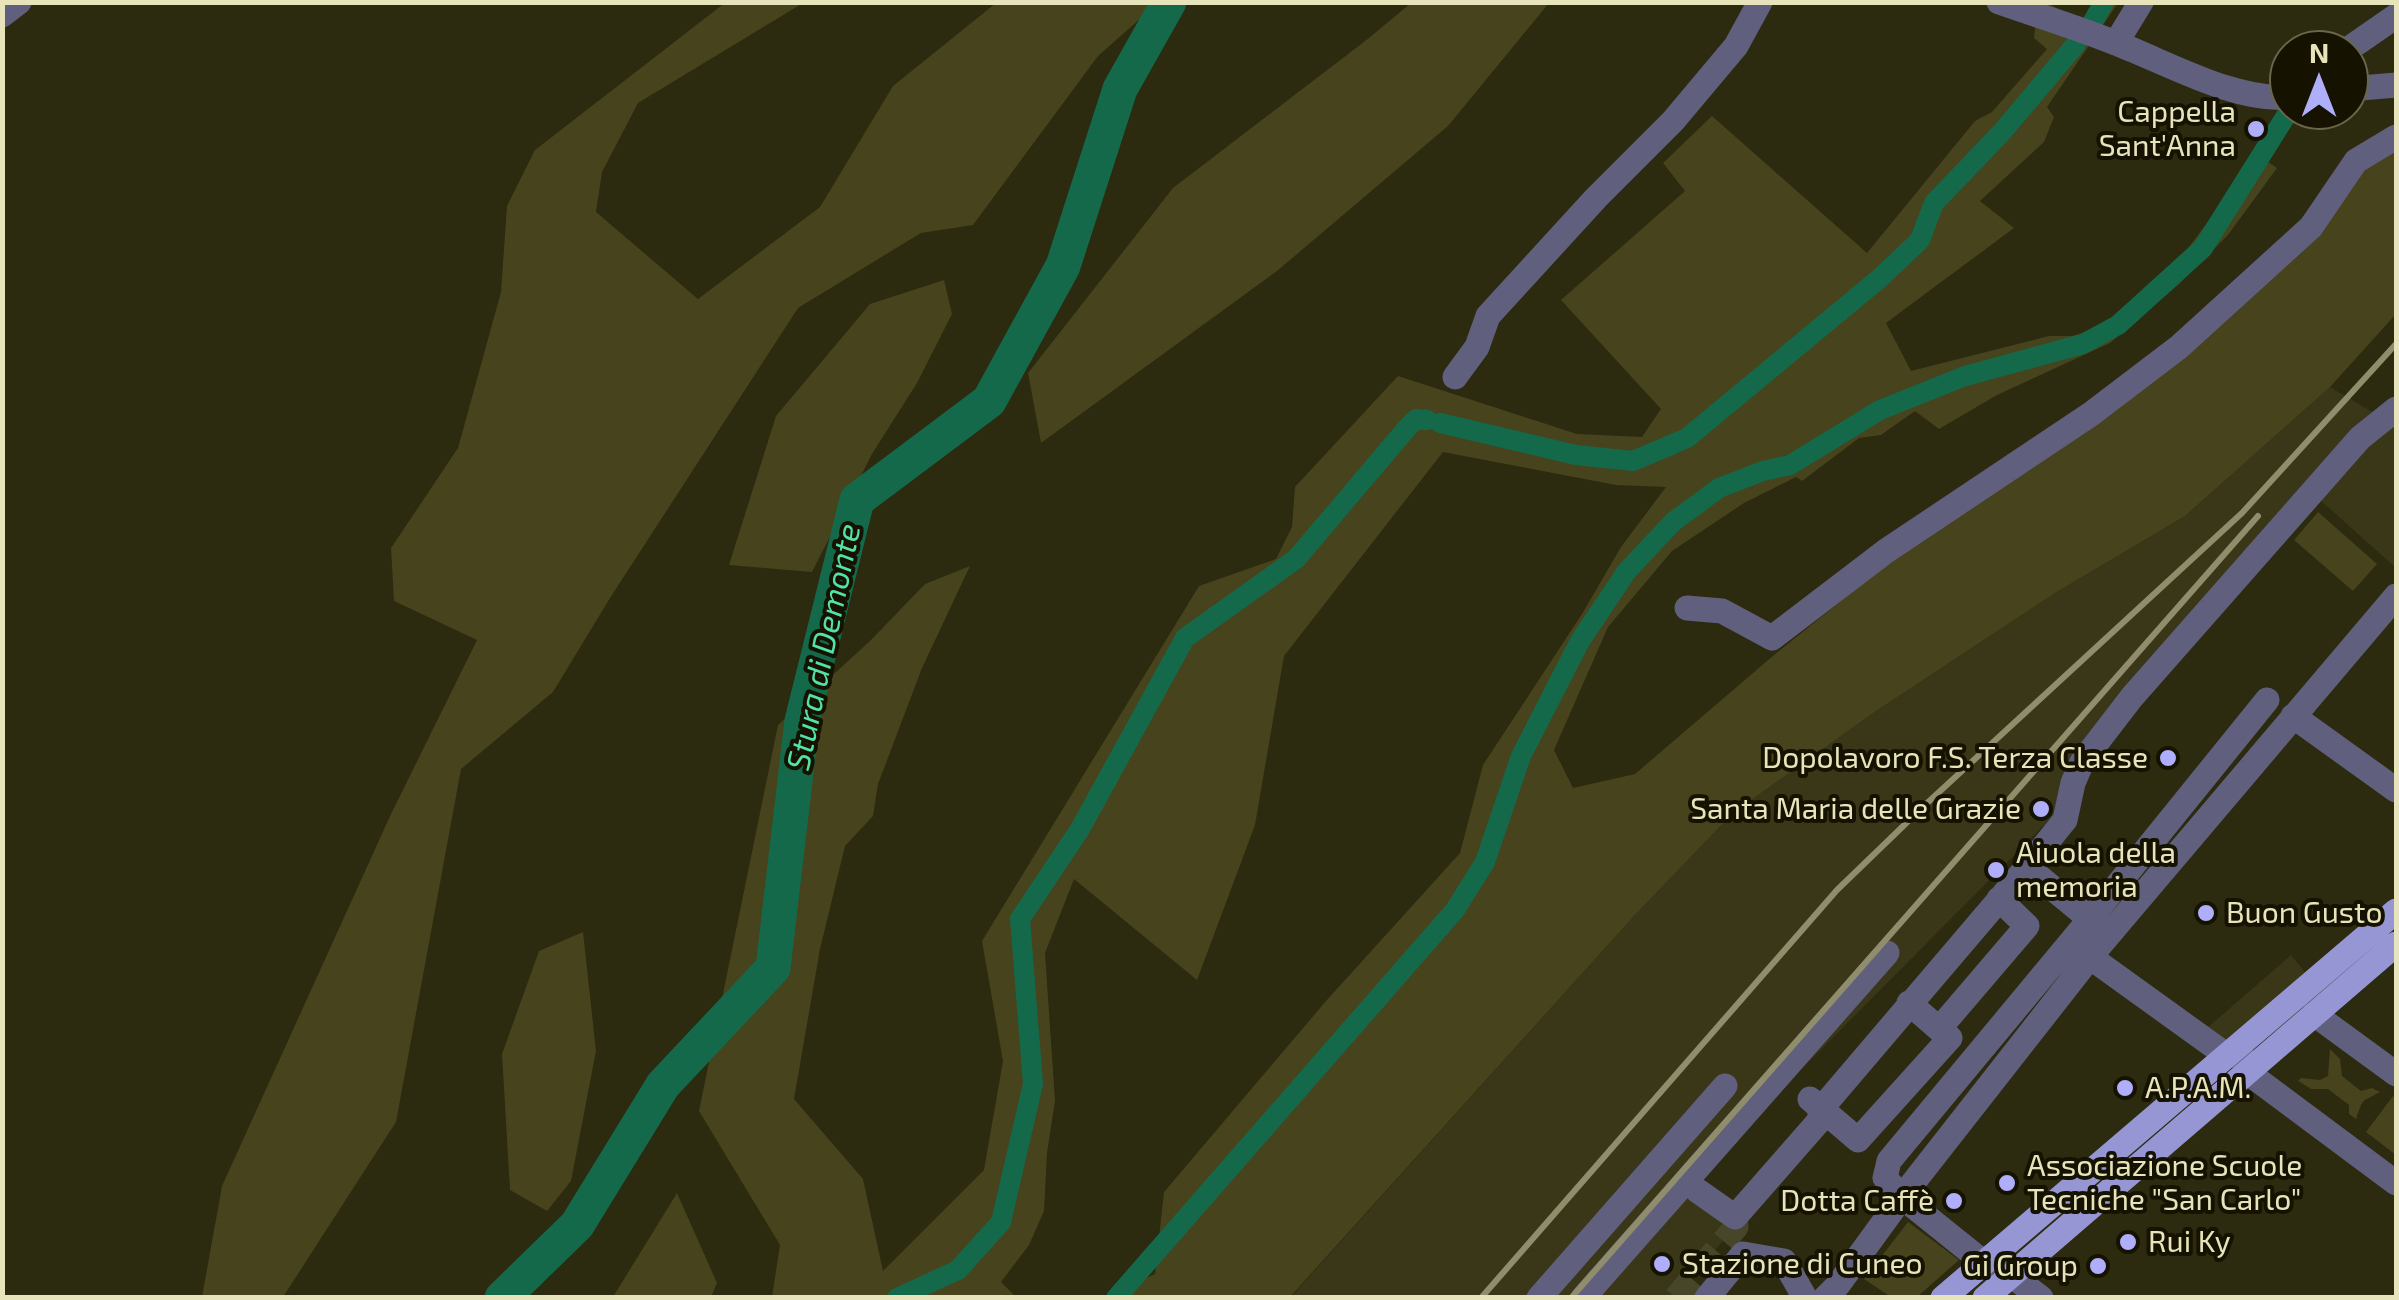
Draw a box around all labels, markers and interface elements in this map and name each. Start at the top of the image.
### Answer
north arrow [2269,30,2369,130]
text: N [2309,35,2329,69]
place label: Cappella Sant'Anna [2099,94,2236,164]
marker: Cappella Sant'Anna [2245,118,2267,140]
water label: Stura di Demonte [779,520,869,774]
place label: Dopolavoro F.S. Terza Classe [1762,740,2148,776]
marker: Dopolavoro F.S. Terza Classe [2157,747,2179,769]
place label: Santa Maria delle Grazie [1690,791,2021,827]
marker: Santa Maria delle Grazie [2030,798,2052,820]
place label: Aiuola della memoria [2016,835,2176,906]
marker: Aiuola della memoria [1985,859,2007,881]
place label: Buon Gusto [2226,895,2383,931]
marker: Buon Gusto [2195,902,2217,924]
place label: A.P.A.M. [2145,1070,2251,1106]
marker: A.P.A.M. [2114,1077,2136,1099]
place label: Associazione Scuole Tecniche "San Carlo" [2027,1148,2302,1218]
marker: Associazione Scuole Tecniche "San Carlo" [1996,1172,2018,1194]
place label: Dotta Caffè [1780,1183,1934,1219]
marker: Dotta Caffè [1943,1190,1965,1212]
place label: Rui Ky [2148,1224,2231,1260]
marker: Rui Ky [2117,1231,2139,1253]
place label: Stazione di Cuneo [1682,1246,1923,1282]
place label: Gi Group [1963,1248,2078,1284]
marker: Stazione di Cuneo [1651,1253,1673,1275]
marker: Gi Group [2087,1255,2109,1277]

